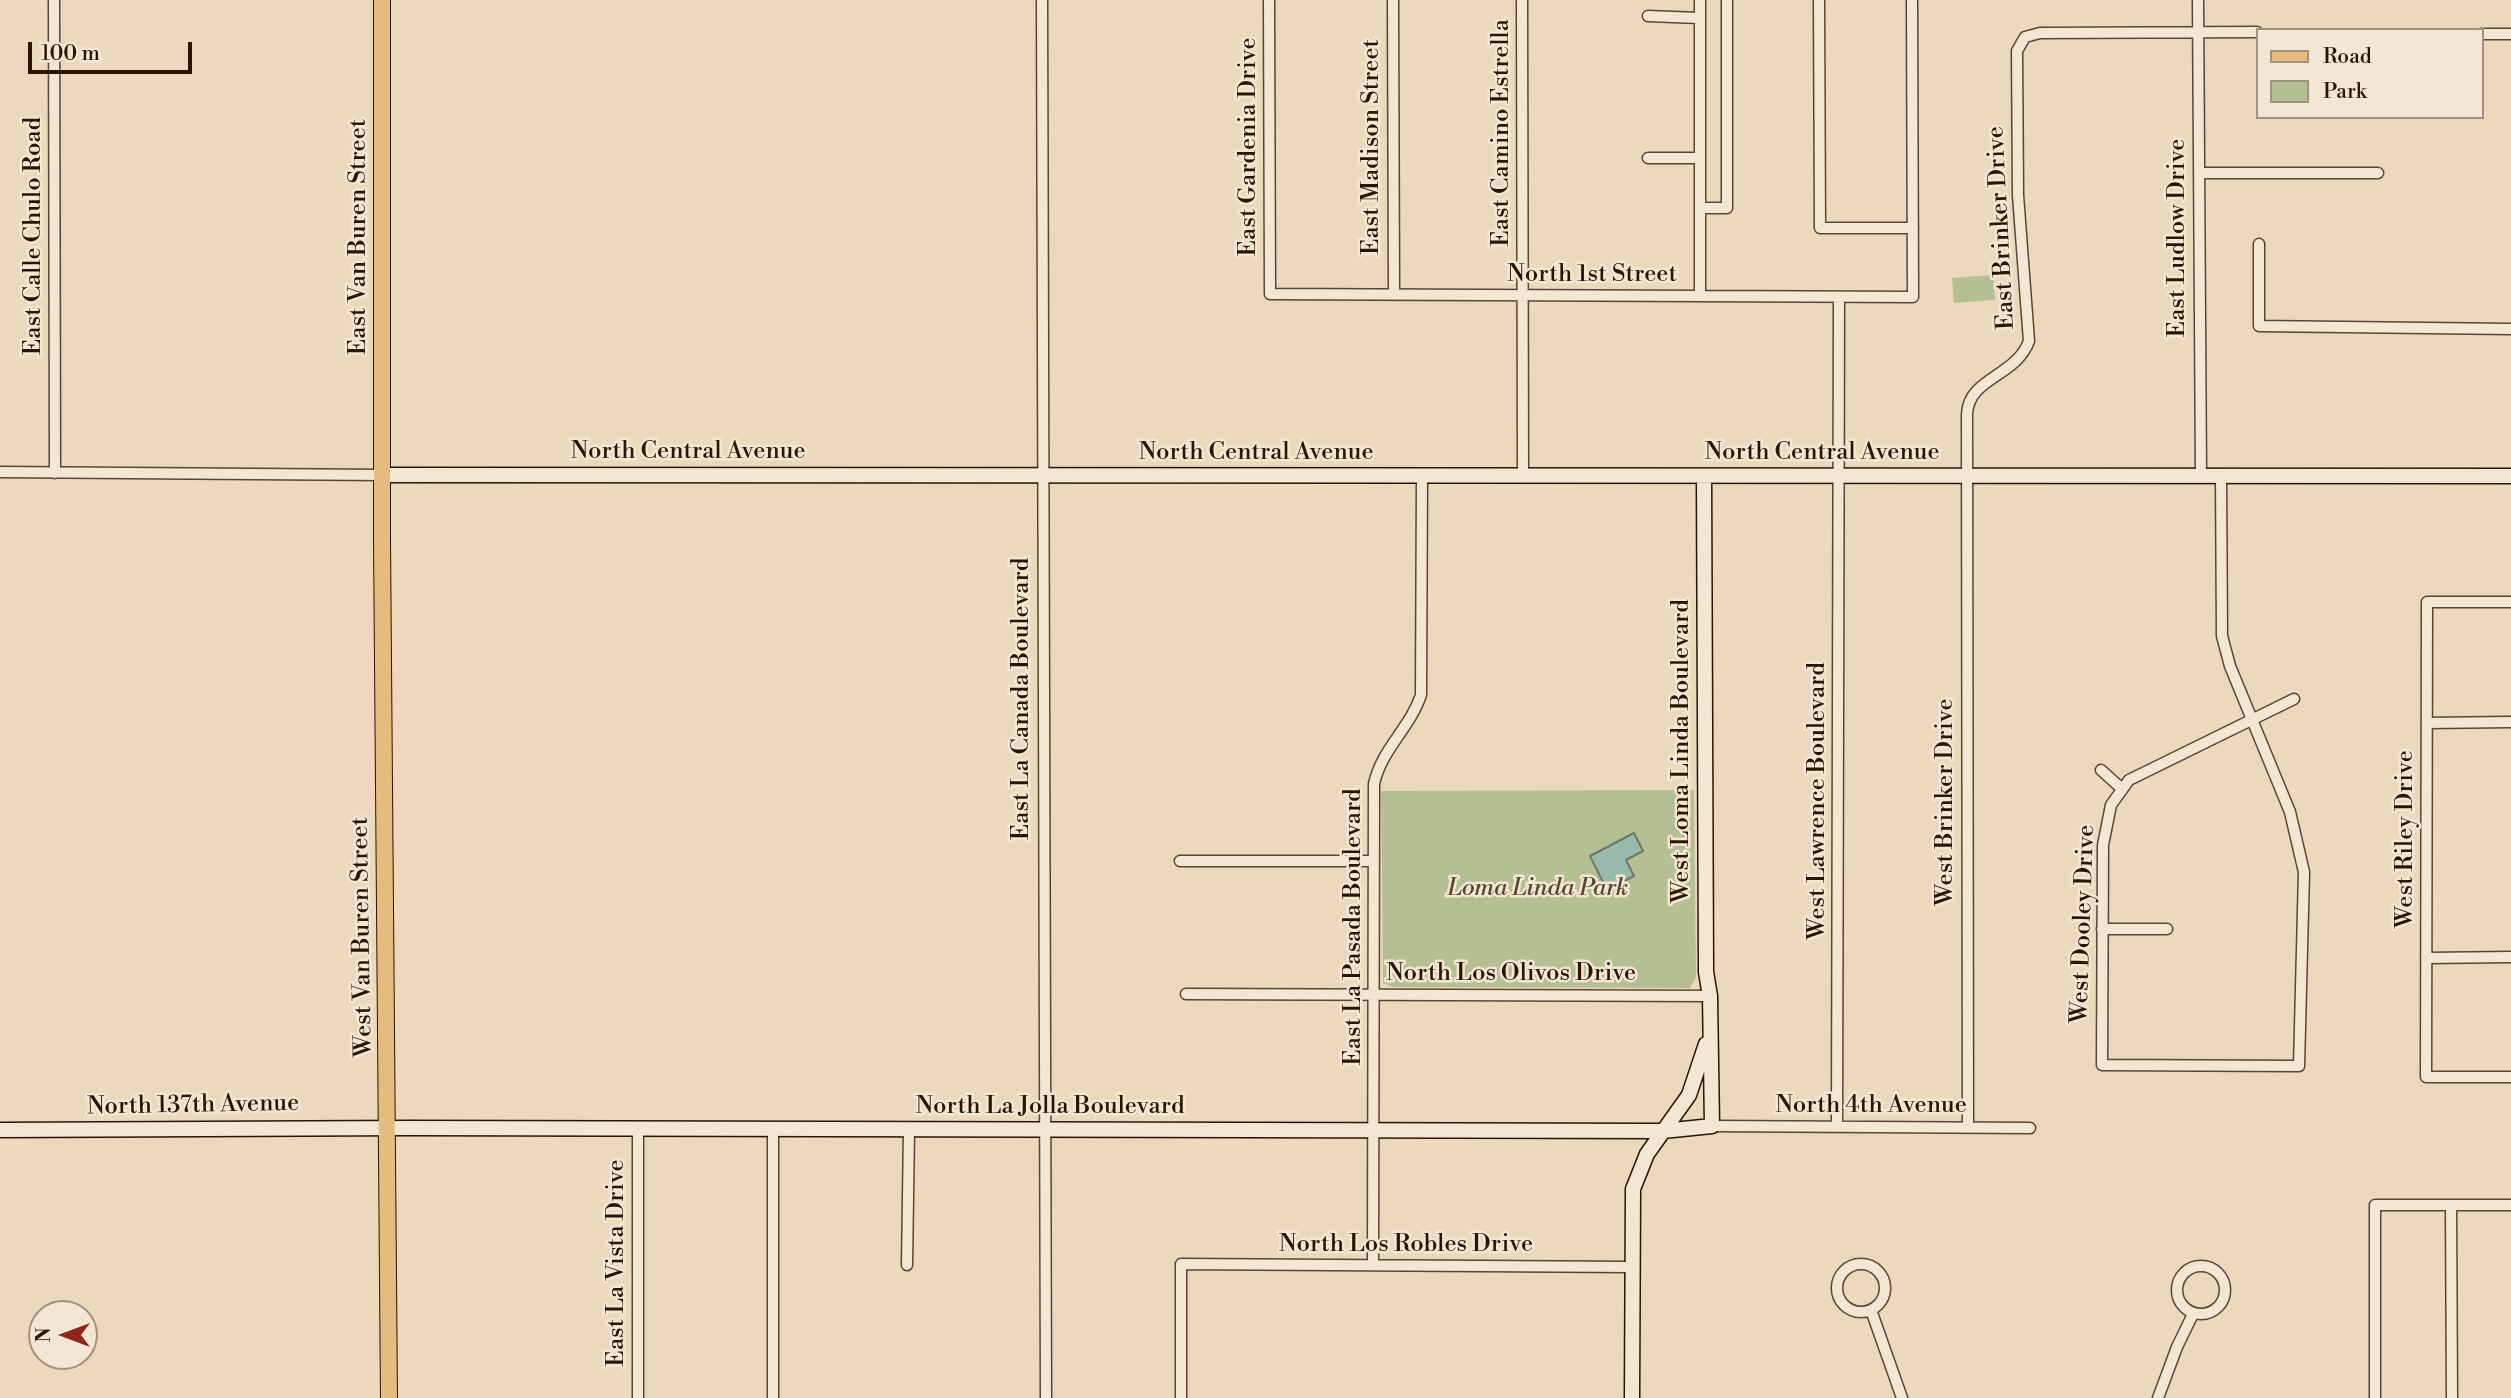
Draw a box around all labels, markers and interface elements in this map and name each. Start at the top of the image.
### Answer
street label: East Camino Estrella [1488,19,1516,247]
scale bar [32,28,196,72]
legend [2256,28,2483,119]
street label: East Gardenia Drive [1235,37,1263,257]
street label: East Madison Street [1358,39,1386,255]
text: 100 m [41,41,100,67]
text: Road [2323,44,2372,70]
text: Park [2323,79,2367,105]
street label: East Calle Chulo Road [20,117,48,355]
street label: East Van Buren Street [345,119,373,355]
street label: East Brinker Drive [1982,126,2022,330]
street label: East Ludlow Drive [2164,139,2192,337]
street label: North 1st Street [1507,261,1677,289]
street label: North Central Avenue [570,438,806,466]
street label: North Central Avenue [1138,439,1374,467]
street label: North Central Avenue [1704,439,1940,467]
street label: East La Canada Boulevard [1008,558,1036,840]
street label: West Loma Linda Boulevard [1668,599,1696,903]
street label: West Lawrence Boulevard [1804,662,1832,940]
street label: West Brinker Drive [1932,698,1960,906]
street label: West Riley Drive [2392,750,2420,928]
street label: East La Pasada Boulevard [1340,788,1368,1066]
street label: West Van Buren Street [347,817,379,1057]
street label: West Dooley Drive [2066,824,2102,1024]
park label: Loma Linda Park [1448,875,1628,903]
street label: North Los Olivos Drive [1386,960,1636,988]
street label: North 137th Avenue [87,1090,299,1122]
street label: North 4th Avenue [1775,1092,1967,1120]
street label: North La Jolla Boulevard [915,1093,1185,1121]
street label: East La Vista Drive [603,1159,631,1367]
street label: North Los Robles Drive [1279,1231,1533,1259]
north arrow [28,1300,98,1370]
text: N [32,1327,56,1343]

